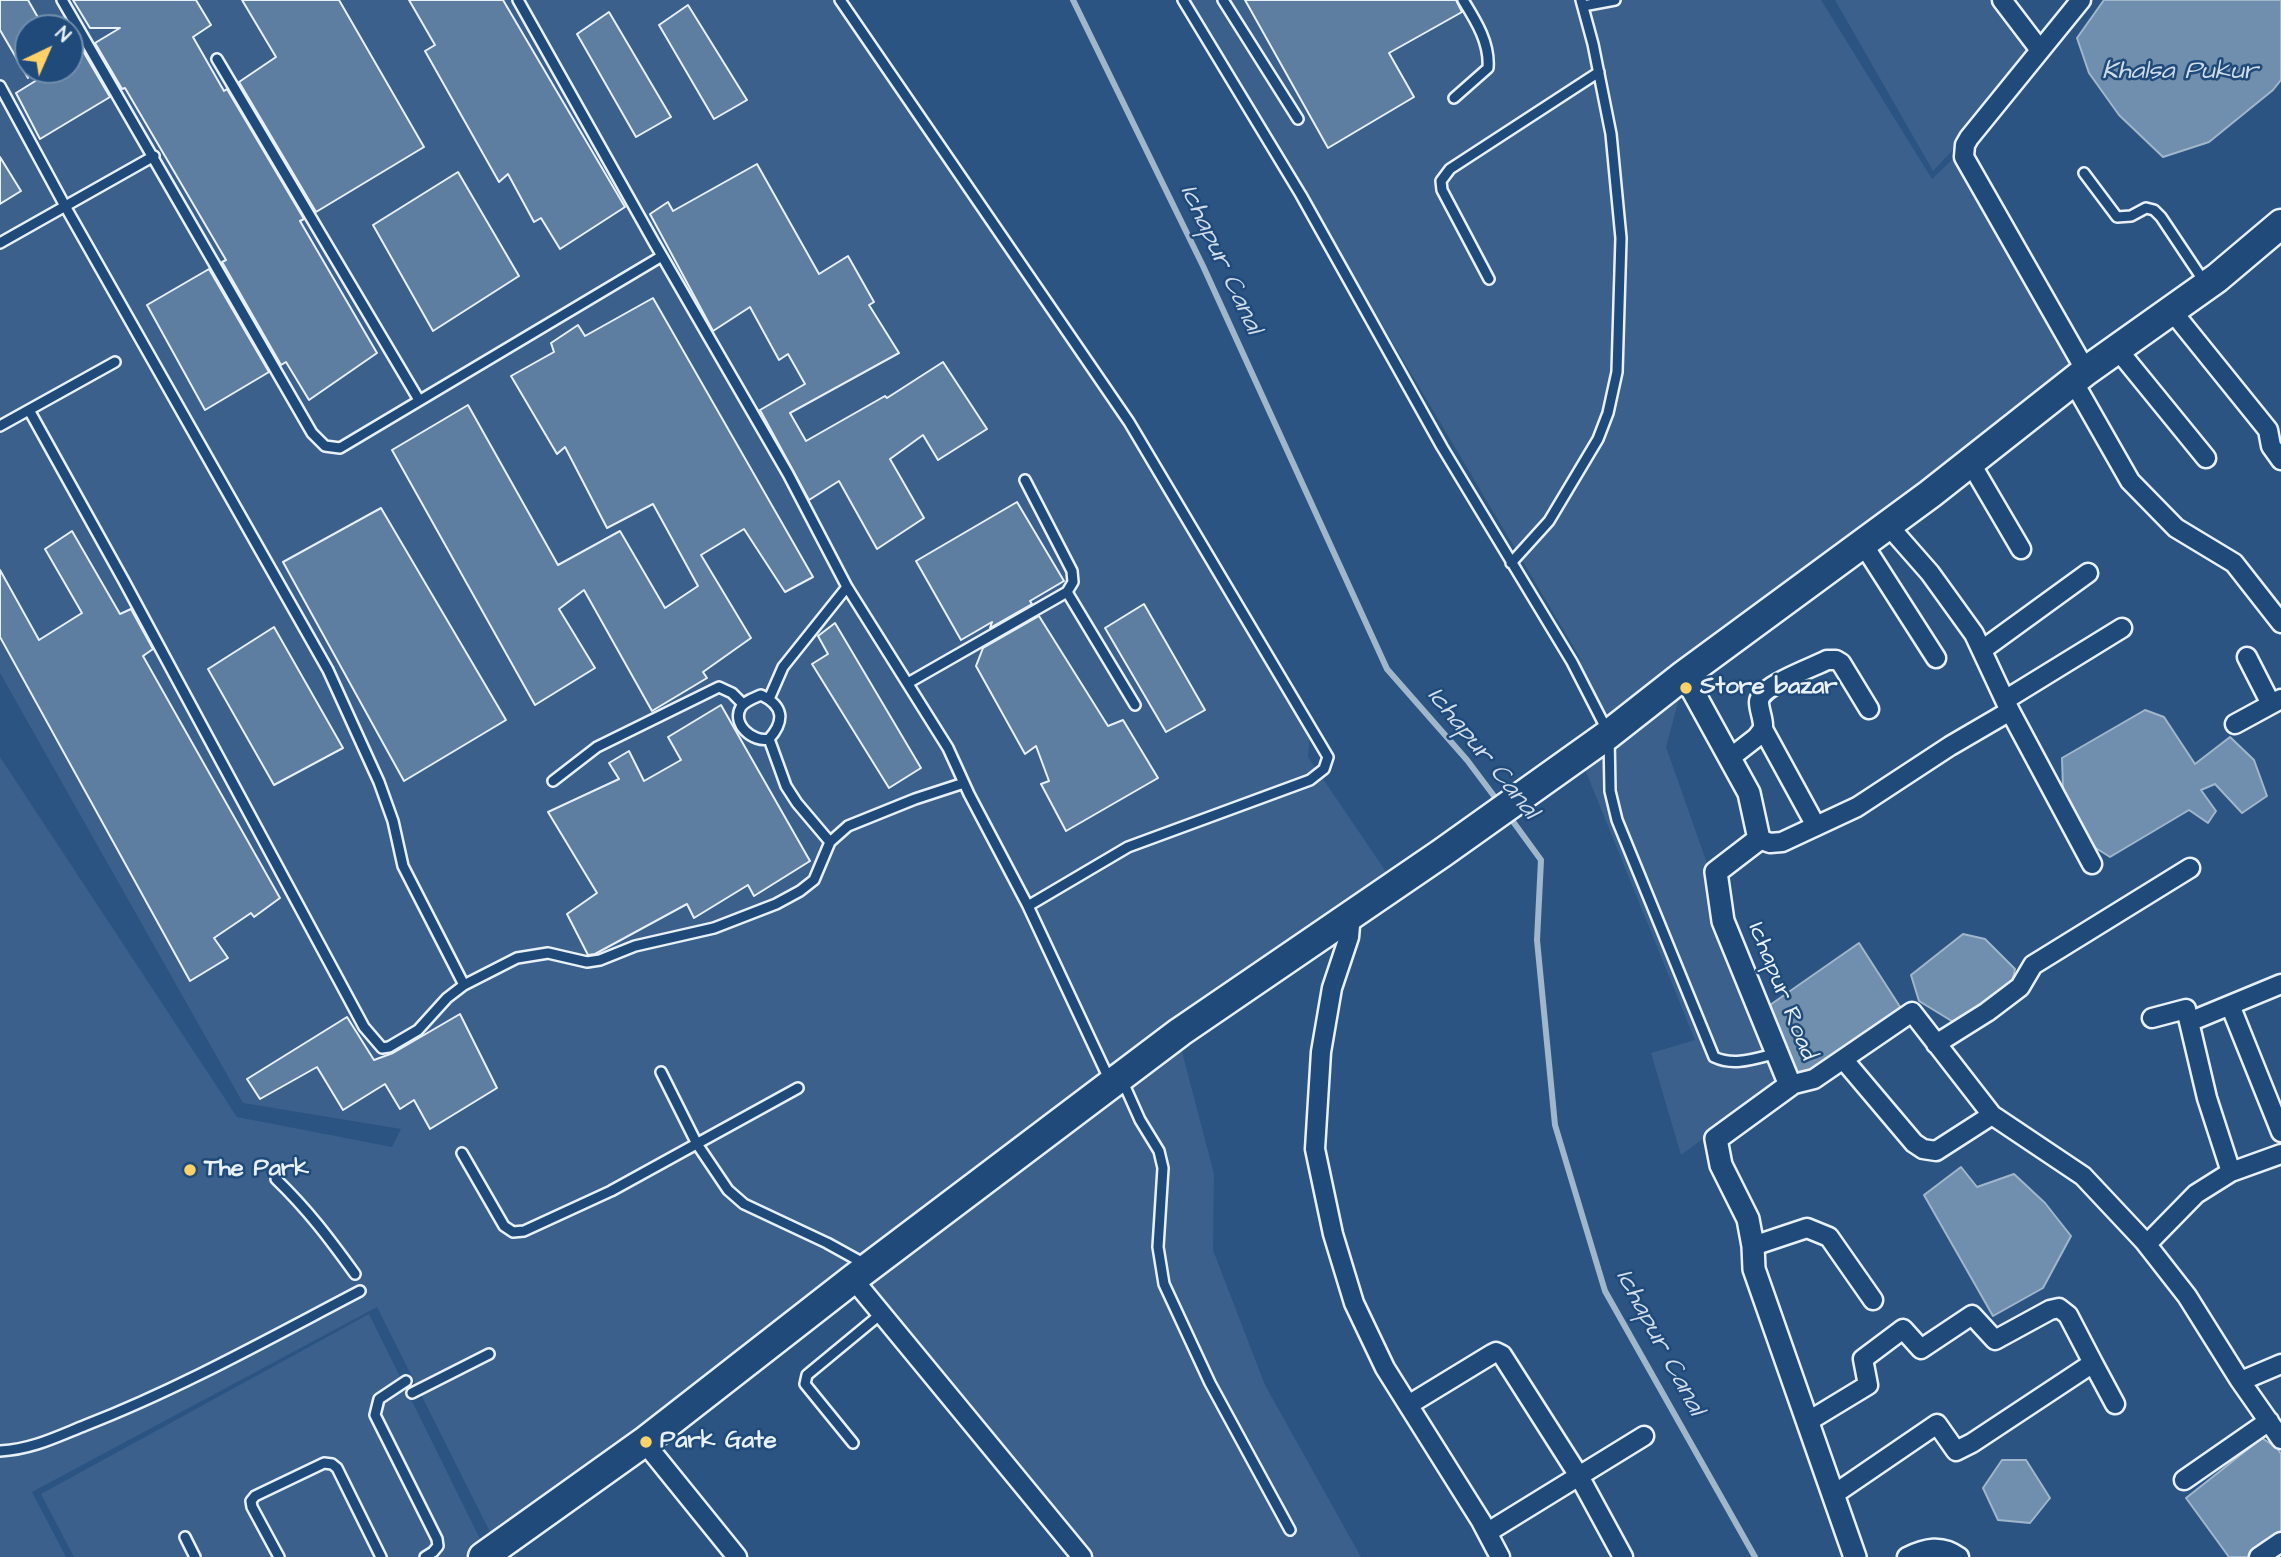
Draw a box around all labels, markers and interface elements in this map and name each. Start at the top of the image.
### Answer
north arrow [14,14,84,84]
text: N [49,21,76,49]
water label: Khalsa Pukur [2102,57,2258,89]
water label: Ichapur Canal [1172,181,1268,339]
place label: Store bazar [1700,674,1837,702]
marker: Store bazar [1678,680,1694,696]
water label: Ichapur Canal [1419,682,1545,826]
street label: Ichapur Road [1740,919,1822,1065]
place label: The Park [204,1156,309,1184]
marker: The Park [182,1162,198,1178]
water label: Ichapur Canal [1607,1265,1711,1421]
place label: Park Gate [660,1428,777,1456]
marker: Park Gate [638,1434,654,1450]

